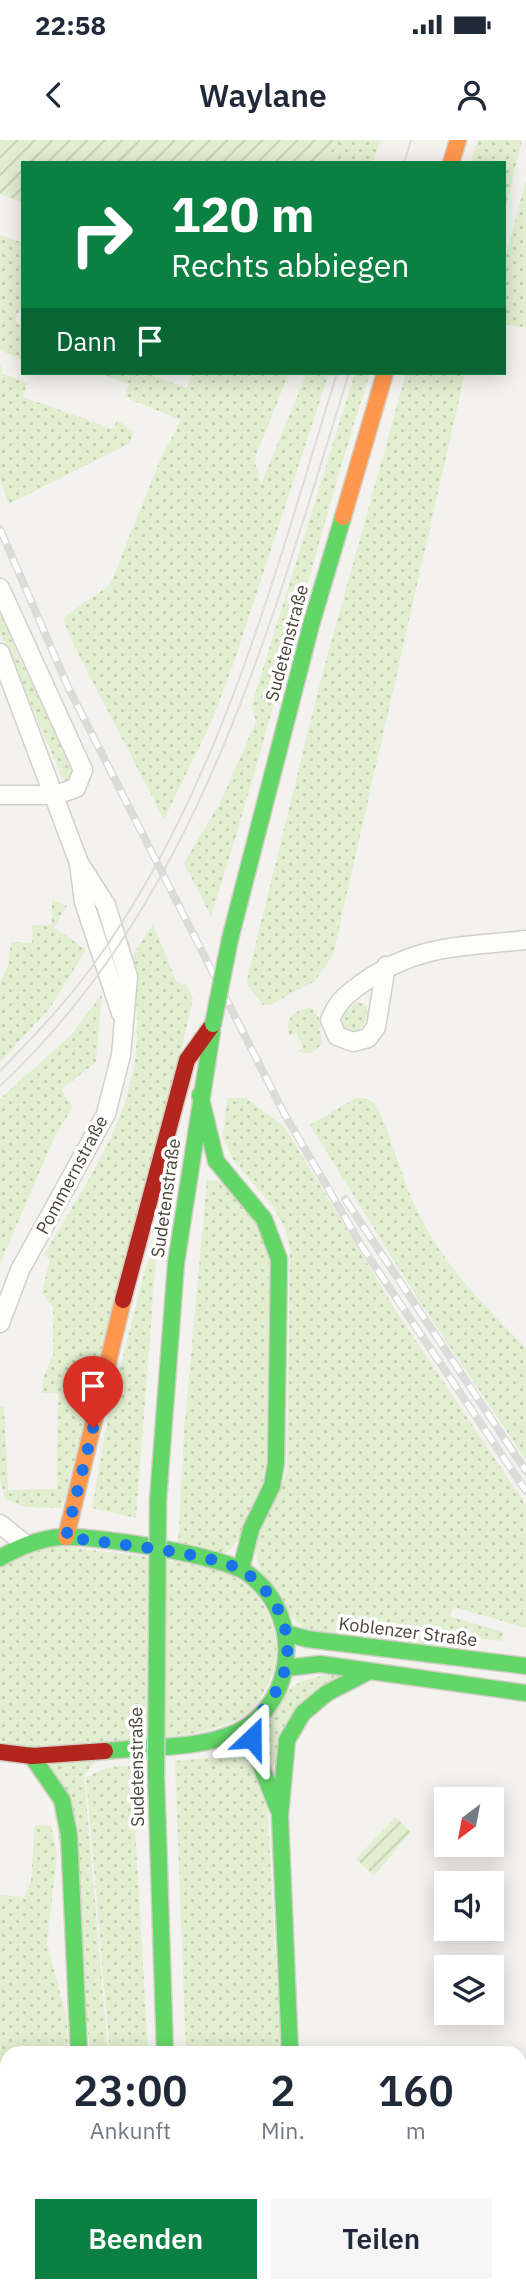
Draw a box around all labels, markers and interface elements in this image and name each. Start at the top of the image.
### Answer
text: 22:58 [35,8,106,42]
text: Waylane [199,74,327,116]
icon: back [35,76,73,114]
icon: person [453,76,491,114]
text: 120 m [171,182,315,245]
icon: right [56,189,147,280]
text: Rechts abbiegen [171,244,409,286]
icon: arrive [131,322,169,360]
text: Dann [56,324,117,358]
street label: Sudetenstraße [260,582,313,704]
street label: Pommernstraße [31,1111,113,1238]
street label: Sudetenstraße [146,1137,185,1259]
pin [63,1356,123,1428]
icon: arrive [74,1367,112,1405]
street label: Koblenzer Straße [337,1612,479,1651]
position arrow [215,1701,289,1775]
street label: Sudetenstraße [124,1707,149,1827]
north arrow [434,1787,504,1857]
map controls [434,1787,504,2025]
button: sound [434,1871,504,1941]
button: layers [434,1955,504,2025]
text: 23:00 [73,2063,188,2118]
text: 2 [270,2063,295,2118]
text: 160 [378,2063,454,2118]
text: Ankunft [90,2115,171,2145]
text: Min. [261,2115,305,2145]
text: m [406,2115,426,2145]
button: Beenden [35,2199,257,2279]
button: Teilen [271,2199,492,2279]

